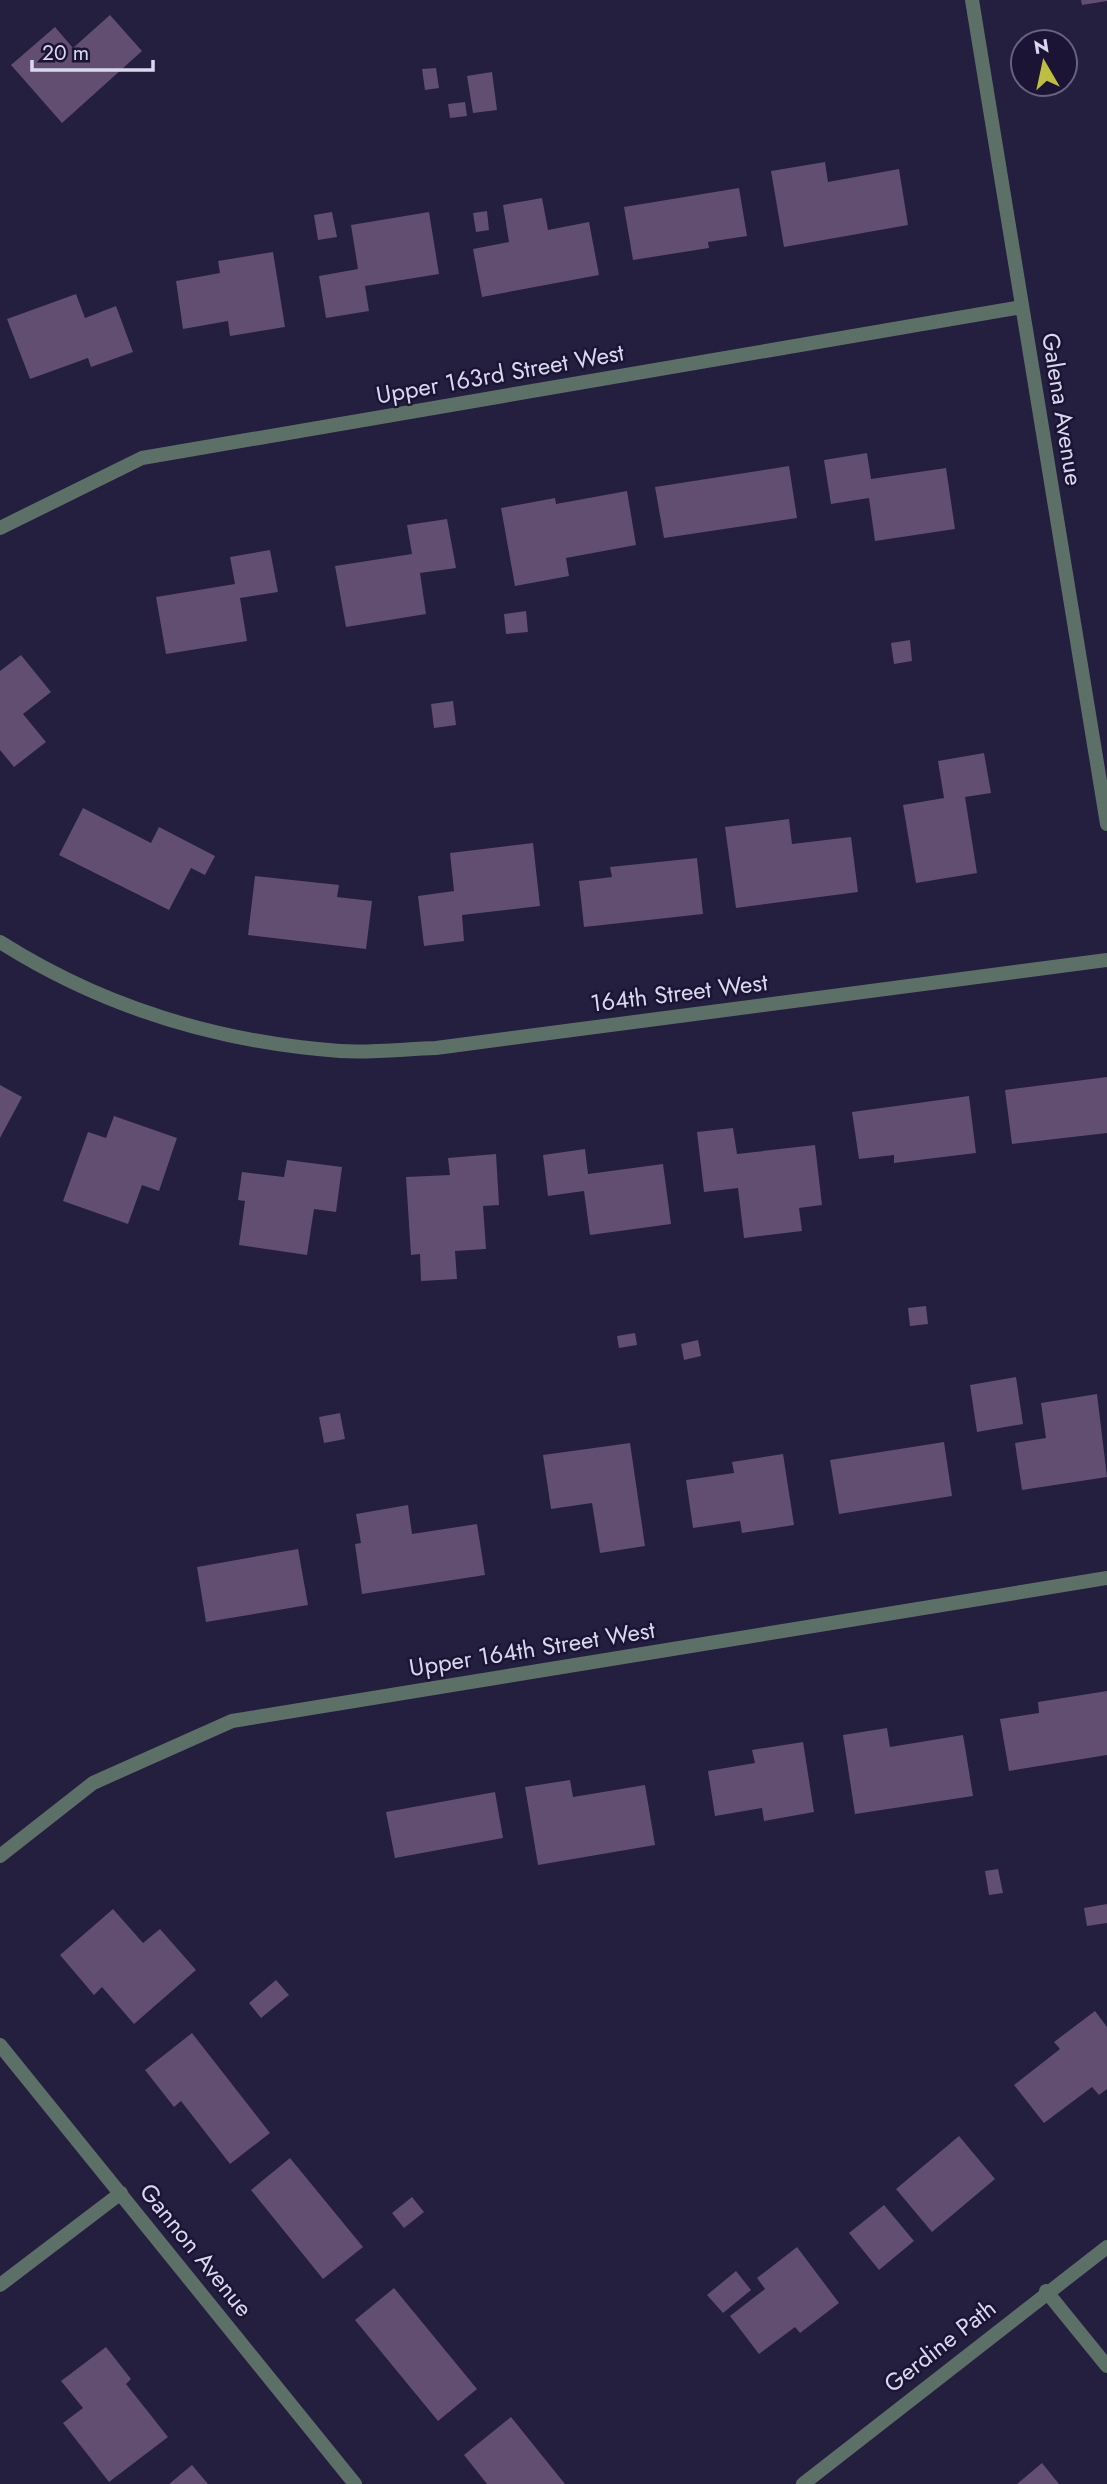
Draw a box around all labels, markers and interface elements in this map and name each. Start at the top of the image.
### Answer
scale bar [32,28,152,72]
north arrow [1009,28,1079,98]
text: N [1032,32,1051,61]
text: 20 m [42,38,89,68]
street label: Galena Avenue [1033,330,1092,488]
street label: Upper 163rd Street West [373,334,627,413]
street label: 164th Street West [588,964,770,1021]
street label: Upper 164th Street West [406,1612,658,1685]
street label: Gannon Avenue [131,2175,261,2324]
street label: Gerdine Path [876,2291,1003,2401]

